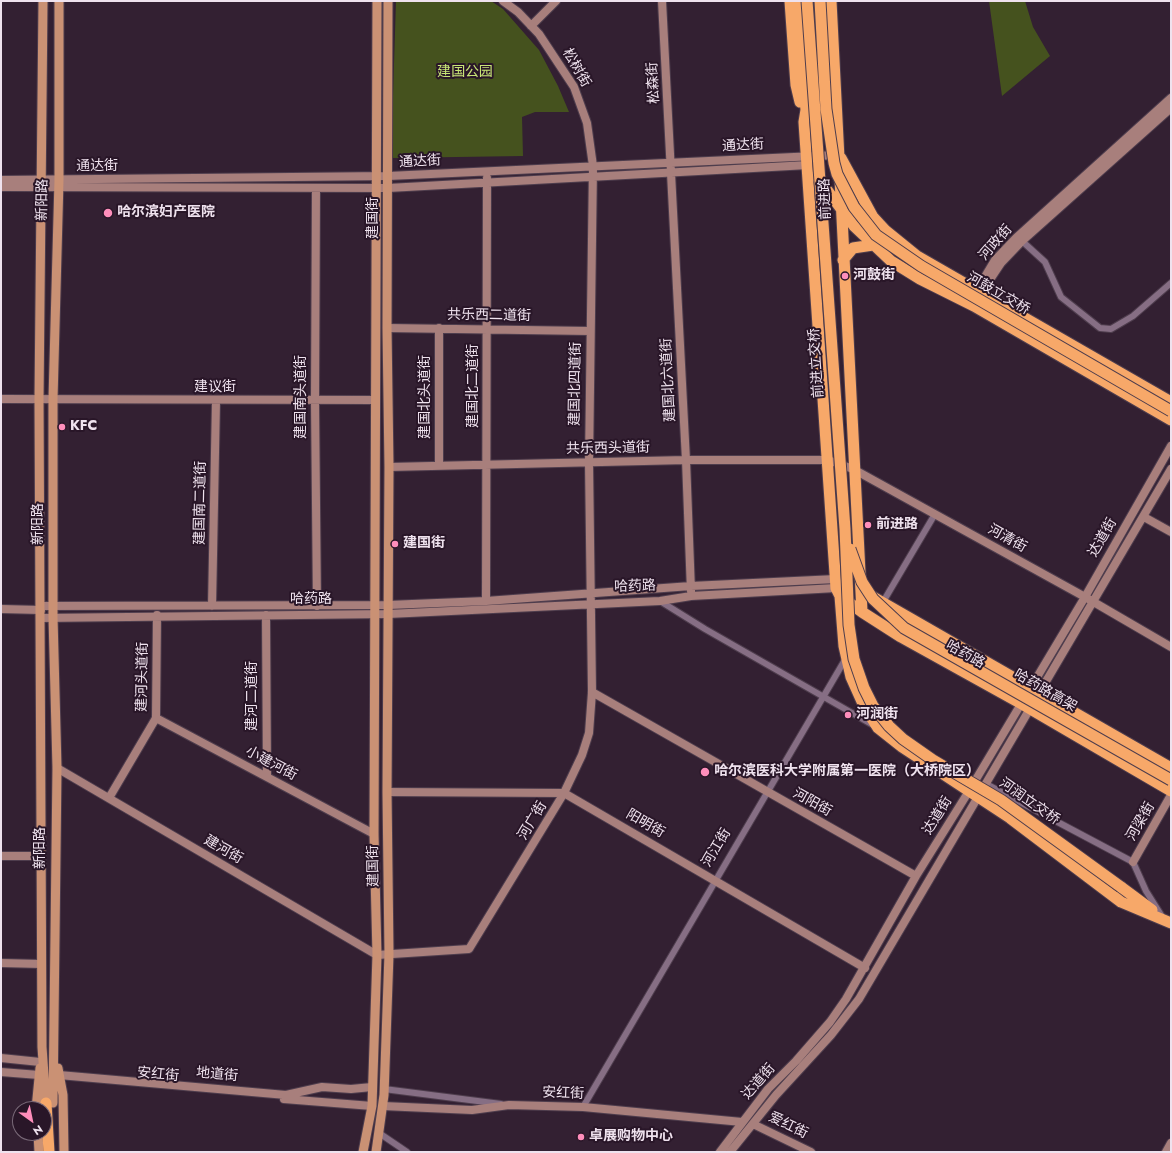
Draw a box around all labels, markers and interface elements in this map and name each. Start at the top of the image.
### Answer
street label: 松树街 [558,46,594,90]
street label: 松森街 [645,62,663,104]
park label: 建国公园 [437,65,493,81]
street label: 通达街 [722,137,764,155]
street label: 通达街 [399,153,441,171]
street label: 通达街 [76,159,118,175]
street label: 前进路 [817,178,835,220]
street label: 新阳路 [34,179,52,221]
street label: 建国街 [366,197,382,239]
place label: 哈尔滨妇产医院 [117,205,215,221]
marker: 哈尔滨妇产医院 [102,207,114,219]
street label: 河政街 [976,222,1016,264]
place label: 河鼓街 [853,268,895,284]
street label: 河鼓立交桥 [963,269,1033,319]
marker: 河鼓街 [840,271,850,281]
street label: 共乐西二道街 [447,307,531,325]
street label: 前进立交桥 [806,327,828,399]
street label: 建国北六道街 [658,338,680,422]
street label: 建国北四道街 [567,342,585,426]
street label: 建国北二道街 [466,344,482,428]
street label: 建国南头道街 [294,355,310,439]
street label: 建国北头道街 [418,355,434,439]
street label: 建议街 [194,380,236,396]
place label: KFC [70,419,97,435]
marker: KFC [57,422,67,432]
street label: 共乐西头道街 [566,440,650,458]
street label: 建国南二道街 [192,461,210,545]
street label: 新阳路 [31,503,47,545]
street label: 达道街 [1085,516,1121,560]
place label: 前进路 [876,517,918,533]
marker: 前进路 [863,520,873,530]
street label: 河清街 [985,521,1029,557]
place label: 建国街 [403,536,445,552]
marker: 建国街 [390,539,400,549]
street label: 哈药路 [614,578,656,596]
street label: 哈药路 [290,592,332,608]
street label: 哈药路 [943,637,987,673]
street label: 建河头道街 [134,642,152,712]
street label: 建河二道街 [245,661,261,731]
street label: 哈药路高架 [1010,666,1080,716]
place label: 河润街 [856,707,898,723]
marker: 河润街 [843,710,853,720]
street label: 小建河街 [242,743,300,785]
place label: 哈尔滨医科大学附属第一医院（大桥院区） [714,764,980,780]
marker: 哈尔滨医科大学附属第一医院（大桥院区） [699,766,711,778]
street label: 河润立交桥 [996,775,1062,829]
street label: 河阳街 [790,785,834,821]
street label: 达道街 [920,794,956,838]
street label: 河广街 [515,799,551,843]
street label: 河梁街 [1123,800,1159,844]
street label: 阳明街 [623,806,667,842]
street label: 河江街 [699,826,735,870]
street label: 新阳路 [33,827,49,869]
street label: 建河街 [201,832,245,868]
street label: 建国街 [365,845,383,887]
street label: 达道街 [739,1061,779,1103]
street label: 安红街 [136,1065,180,1085]
street label: 地道街 [195,1065,239,1085]
street label: 安红街 [542,1085,584,1103]
north arrow [12,1101,52,1141]
street label: 爱红街 [765,1109,811,1143]
text: N [30,1121,46,1139]
place label: 卓展购物中心 [589,1129,673,1145]
marker: 卓展购物中心 [576,1132,586,1142]

